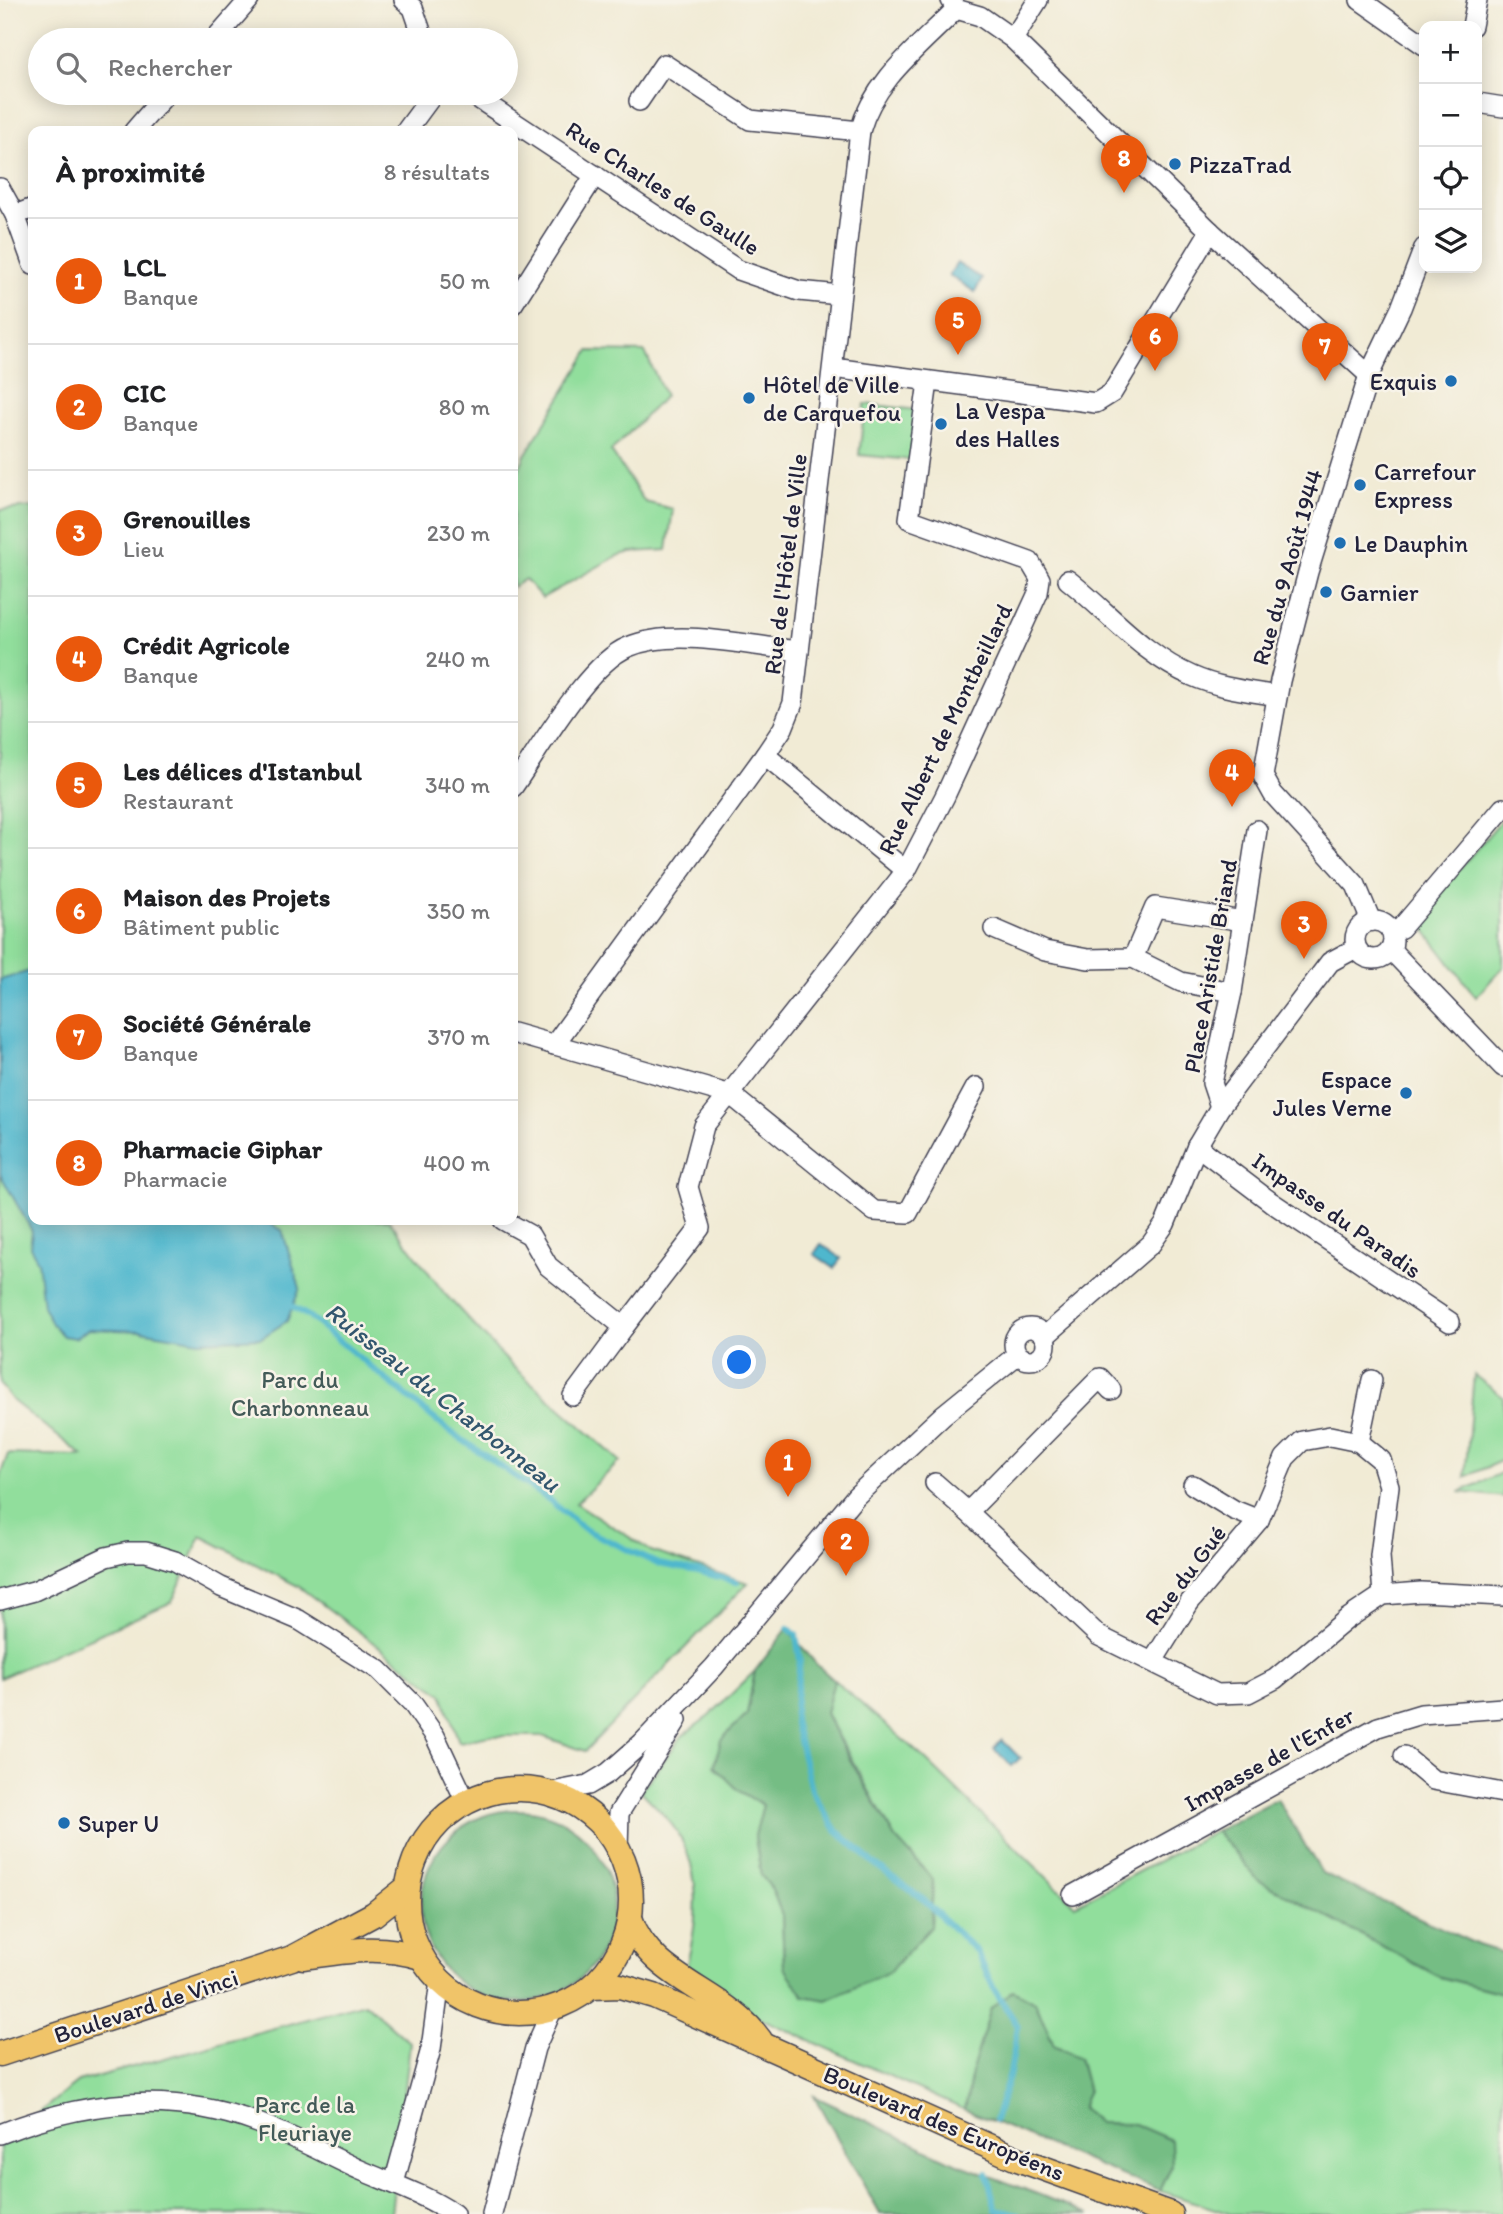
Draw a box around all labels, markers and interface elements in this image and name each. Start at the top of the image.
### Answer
map controls [1419,21,1482,273]
button: + [1419,21,1482,84]
search box [28,28,518,105]
icon: search [52,48,90,86]
text: Rechercher [108,51,232,83]
button: − [1419,84,1482,147]
street label: Rue Charles de Gaulle [560,114,766,262]
pin: 8 [1101,135,1147,193]
button: locate [1419,147,1482,210]
place label: PizzaTrad [1189,150,1291,179]
text: À proximité [56,153,205,190]
marker: PizzaTrad [1167,156,1183,172]
text: 8 résultats [384,158,490,186]
button: layers [1419,210,1482,273]
text: LCL [123,251,166,283]
text: 1 [74,267,84,295]
text: 50 m [439,267,490,295]
text: Banque [123,283,198,311]
pin: 5 [935,297,981,355]
pin: 6 [1132,313,1178,371]
pin: 7 [1302,323,1348,381]
place label: Exquis [1370,367,1437,396]
place label: Hôtel de Ville de Carquefou [763,370,901,427]
marker: Exquis [1443,373,1459,389]
text: CIC [123,377,166,409]
marker: Hôtel de Ville de Carquefou [741,390,757,406]
text: 2 [73,393,85,421]
text: 80 m [439,393,490,421]
place label: La Vespa des Halles [955,396,1060,453]
text: Banque [123,409,198,437]
marker: La Vespa des Halles [933,416,949,432]
street label: Rue de l'Hôtel de Ville [757,452,813,676]
place label: Carrefour Express [1374,457,1476,514]
street label: Rue du 9 Août 1944 [1245,466,1329,668]
marker: Carrefour Express [1352,477,1368,493]
text: Grenouilles [123,503,250,535]
text: 3 [73,519,85,547]
text: 230 m [427,519,490,547]
place label: Le Dauphin [1354,529,1468,558]
text: Lieu [123,535,164,563]
marker: Le Dauphin [1332,535,1348,551]
place label: Garnier [1340,578,1419,607]
marker: Garnier [1318,584,1334,600]
street label: Rue Albert de Montbeillard [872,599,1018,859]
text: Crédit Agricole [123,629,290,661]
text: 4 [72,645,86,673]
text: 240 m [425,645,490,673]
text: Banque [123,661,198,689]
pin: 4 [1209,749,1255,807]
text: Les délices d'Istanbul [123,755,362,787]
text: 5 [73,771,85,799]
text: 340 m [425,771,490,799]
text: Restaurant [123,787,233,815]
street label: Place Aristide Briand [1177,857,1243,1075]
text: Maison des Projets [123,881,330,913]
text: 6 [73,897,85,925]
text: 350 m [427,897,490,925]
pin: 3 [1281,901,1327,959]
text: Bâtiment public [123,913,280,941]
text: Société Générale [123,1007,311,1039]
text: 7 [73,1023,85,1051]
text: 370 m [427,1023,490,1051]
text: Banque [123,1039,198,1067]
place label: Espace Jules Verne [1273,1065,1392,1122]
marker: Espace Jules Verne [1398,1085,1414,1101]
text: Pharmacie Giphar [123,1133,322,1165]
street label: Impasse du Paradis [1247,1146,1427,1284]
text: 8 [73,1149,85,1177]
text: 400 m [423,1149,490,1177]
text: Pharmacie [123,1165,227,1193]
water label: Ruisseau du Charbonneau [319,1295,568,1499]
your location [722,1345,756,1379]
park label: Parc du Charbonneau [231,1365,369,1422]
pin: 1 [765,1439,811,1497]
pin: 2 [823,1518,869,1576]
street label: Rue du Gué [1138,1519,1232,1631]
street label: Impasse de l'Enfer [1179,1700,1359,1818]
place label: Super U [78,1809,159,1838]
marker: Super U [56,1815,72,1831]
street label: Boulevard de Vinci [50,1963,242,2049]
street label: Boulevard des Européens [819,2059,1069,2187]
park label: Parc de la Fleuriaye [255,2090,356,2147]

